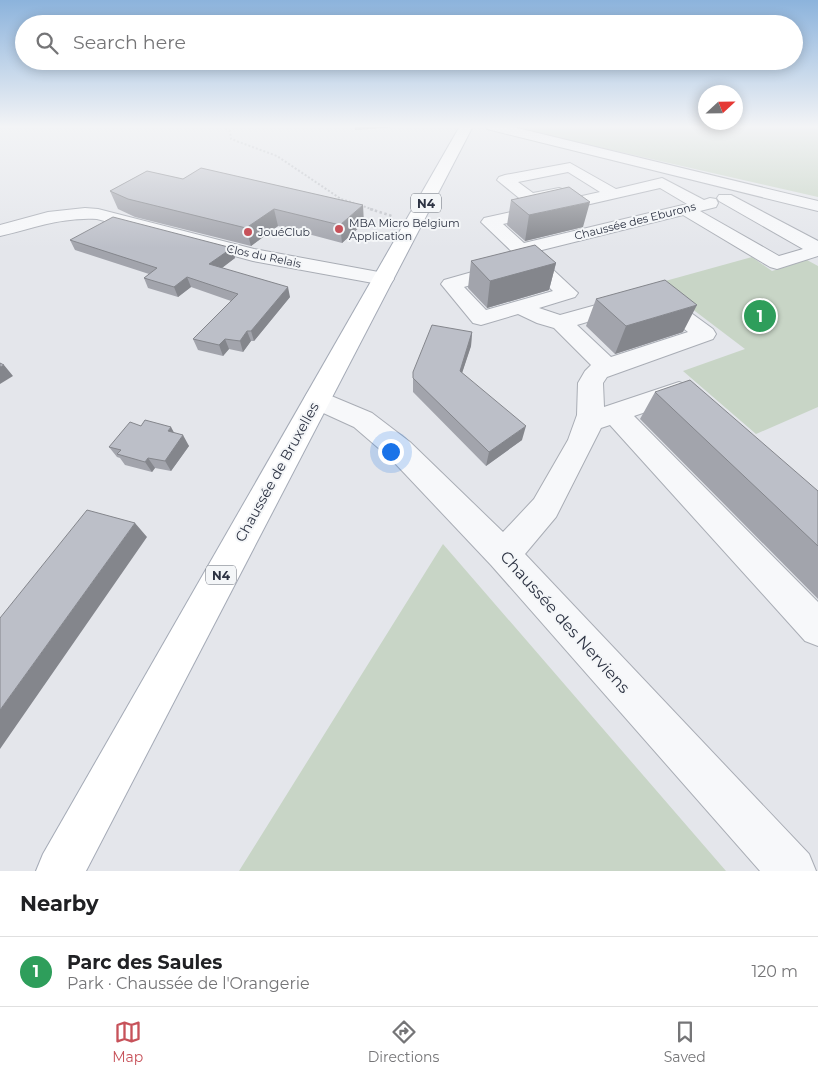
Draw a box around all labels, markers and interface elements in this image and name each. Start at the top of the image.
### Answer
search box [15,15,803,70]
icon: search [33,29,61,57]
text: Search here [73,31,186,54]
north arrow [698,85,743,130]
road number: N4 [411,194,441,212]
street label: Chaussée des Eburons [573,199,698,243]
place label: MBA Micro Belgium Application [349,216,460,243]
marker: MBA Micro Belgium Application [333,223,345,235]
place label: JouéClub [257,225,310,239]
marker: JouéClub [242,226,254,238]
street label: Clos du Relais [225,241,303,271]
pin: 1 [744,297,776,335]
street label: Chaussée de Bruxelles [231,399,323,545]
your location [378,439,404,465]
street label: Chaussée des Nerviens [496,547,634,697]
road number: N4 [206,566,236,584]
text: Nearby [20,891,99,916]
text: Parc des Saules [67,951,222,974]
text: 1 [33,962,39,981]
text: 120 m [751,962,798,981]
text: Park · Chaussée de l'Orangerie [67,974,310,993]
tab: Map [112,1018,143,1066]
tab: Directions [368,1018,439,1066]
tab: Saved [664,1018,706,1066]

